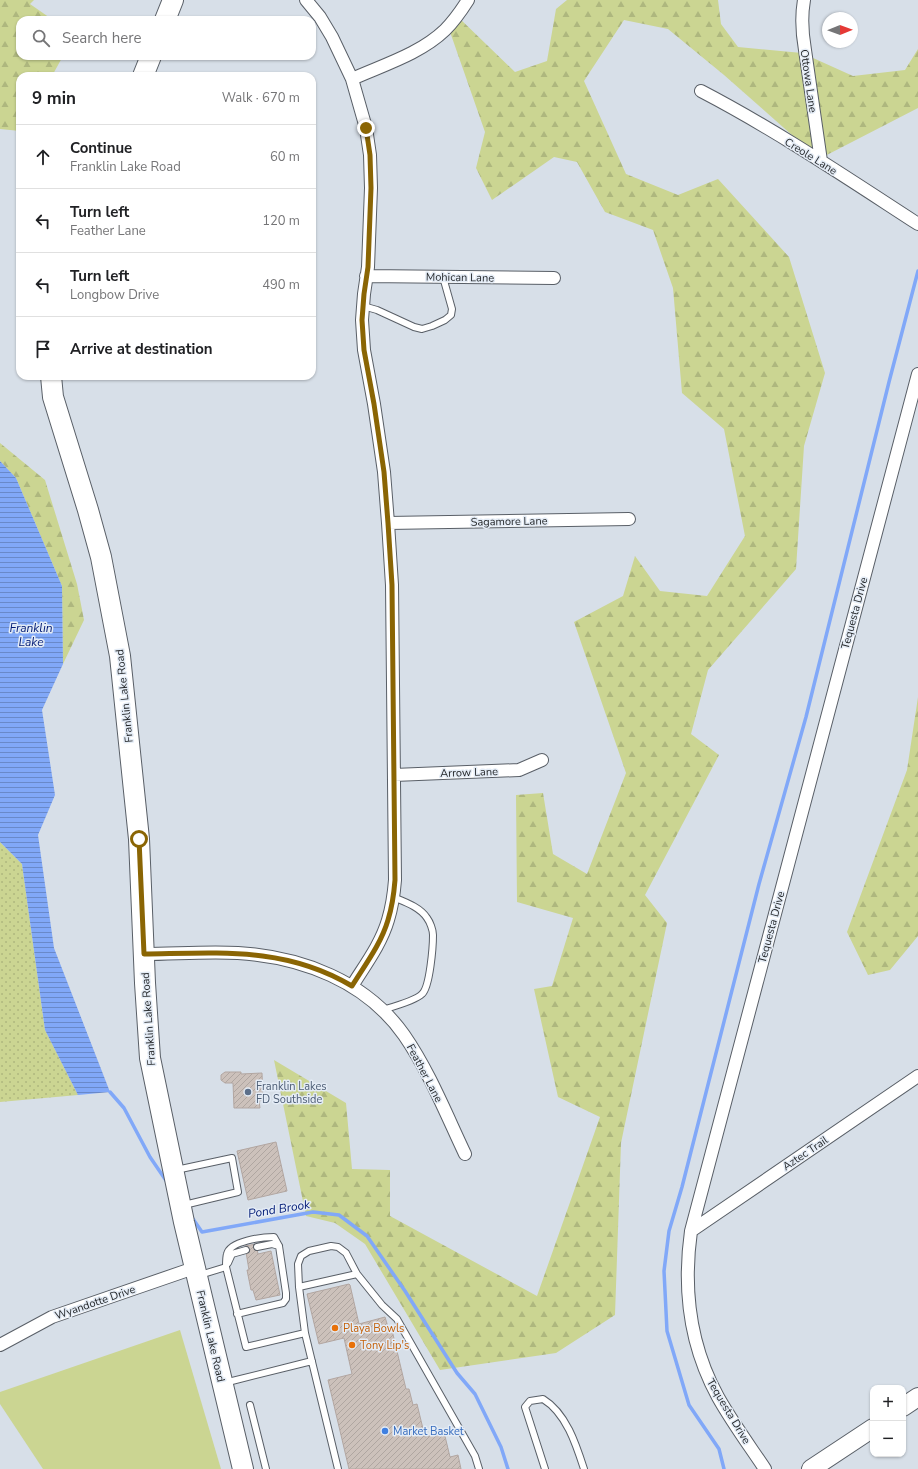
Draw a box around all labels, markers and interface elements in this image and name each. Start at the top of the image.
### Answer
north arrow [822,12,858,48]
search box [16,16,316,60]
icon: search [30,27,52,49]
text: Search here [62,28,142,48]
street label: Ottowa Lane [797,48,820,114]
text: 9 min [32,87,76,110]
text: Walk · 670 m [222,89,300,107]
route end [357,119,375,137]
street label: Creole Lane [782,134,840,178]
text: Continue [70,138,132,158]
icon: ahead [32,146,54,168]
text: 60 m [270,148,300,166]
text: Franklin Lake Road [70,158,181,176]
text: Turn left [70,202,129,222]
icon: left [32,210,54,232]
text: 120 m [262,212,300,230]
text: Feather Lane [70,222,146,240]
text: Turn left [70,266,129,286]
street label: Mohican Lane [426,269,494,286]
icon: left [32,274,54,296]
text: 490 m [262,276,300,294]
text: Longbow Drive [70,286,159,304]
icon: arrive [32,338,54,360]
text: Arrive at destination [70,339,213,359]
street label: Sagamore Lane [470,513,548,530]
street label: Tequesta Drive [838,575,871,651]
water label: Franklin Lake [9,620,53,650]
street label: Franklin Lake Road [112,649,137,743]
street label: Arrow Lane [440,764,498,781]
route start [130,830,148,848]
street label: Tequesta Drive [755,889,788,965]
street label: Franklin Lake Road [138,972,159,1066]
street label: Feather Lane [403,1041,446,1105]
place label: Franklin Lakes FD Southside [256,1079,327,1107]
marker: Franklin Lakes FD Southside [243,1087,253,1097]
street label: Aztec Trail [780,1132,832,1174]
water label: Pond Brook [247,1196,312,1222]
street label: Wyandotte Drive [53,1282,138,1323]
street label: Franklin Lake Road [193,1289,228,1383]
place label: Playa Bowls [343,1321,404,1336]
marker: Playa Bowls [330,1323,340,1333]
place label: Tony Lip's [360,1338,409,1353]
marker: Tony Lip's [347,1340,357,1350]
street label: Tequesta Drive [703,1376,754,1447]
map controls [870,1385,906,1457]
button: + [870,1385,906,1421]
button: − [870,1421,906,1457]
place label: Market Basket [393,1424,464,1439]
marker: Market Basket [380,1426,390,1436]

